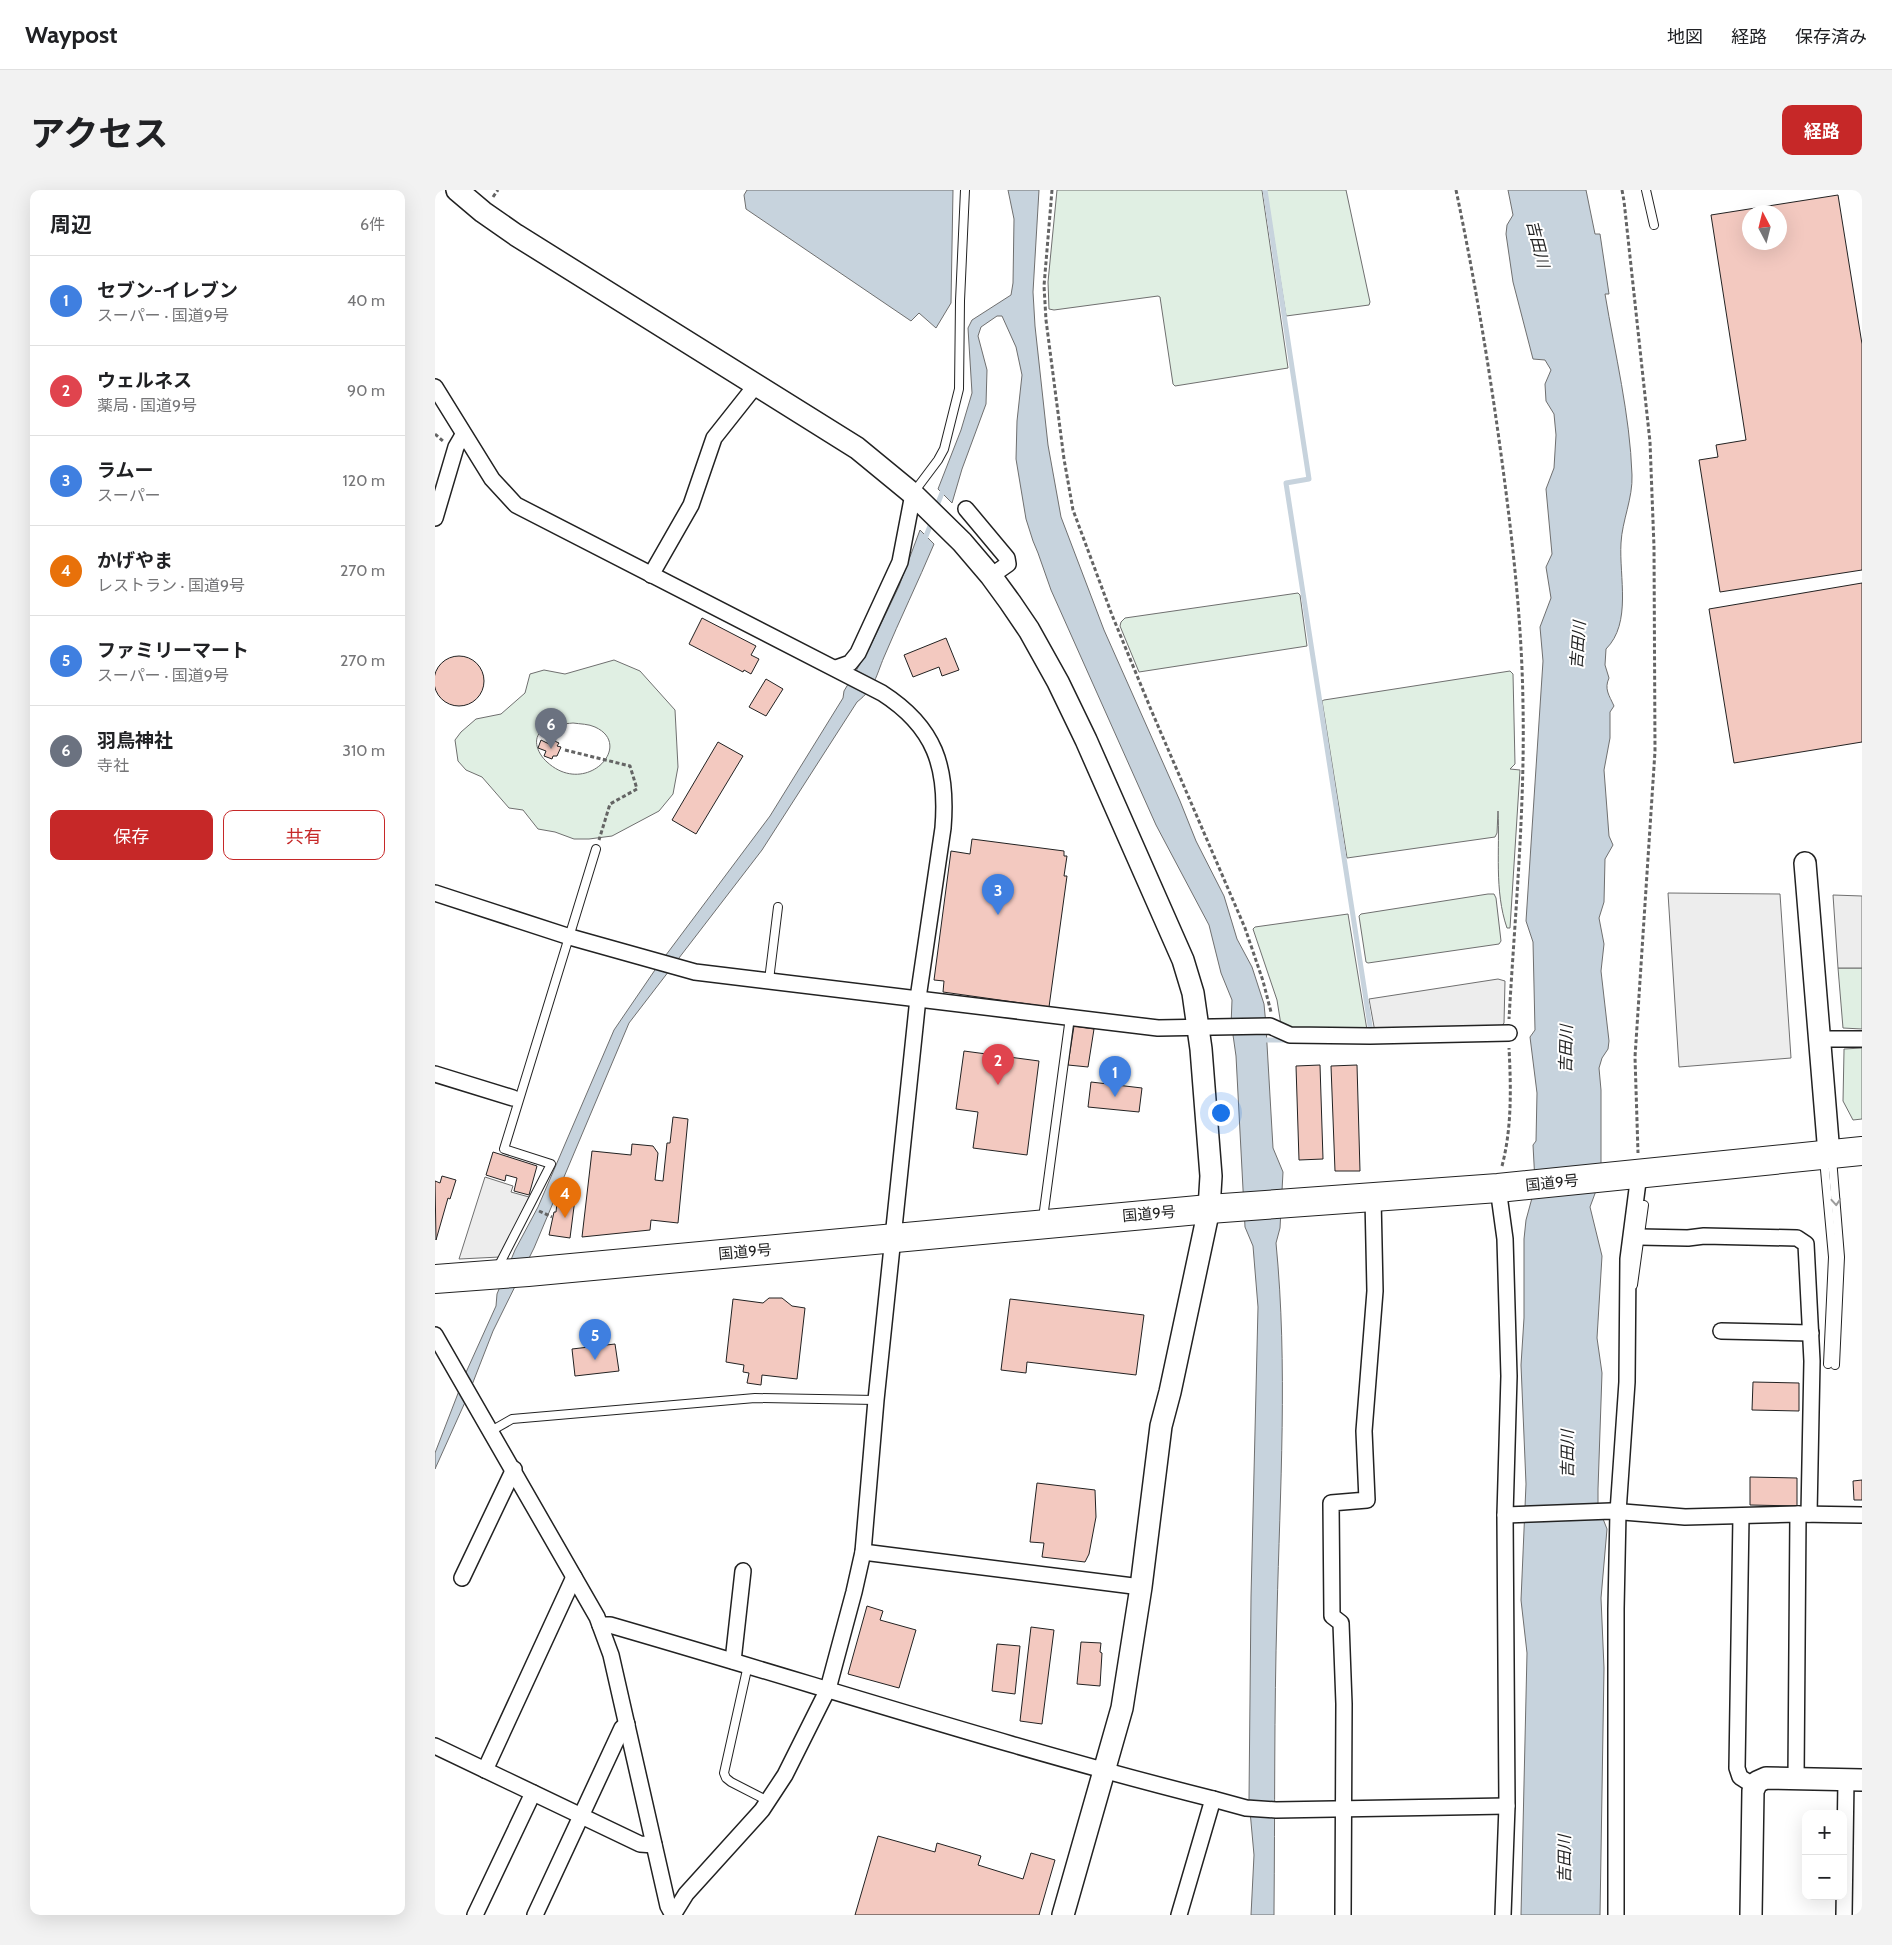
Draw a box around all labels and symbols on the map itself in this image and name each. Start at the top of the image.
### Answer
north arrow [1742,205,1787,250]
water label: 吉田川 [1523,218,1554,272]
water label: 吉田川 [1567,618,1589,670]
pin: 6 [535,708,567,749]
pin: 3 [982,874,1014,915]
water label: 吉田川 [1556,1023,1576,1073]
pin: 2 [982,1044,1014,1085]
pin: 1 [1099,1056,1131,1097]
your location [1208,1100,1234,1126]
street label: 国道9号 [1524,1171,1580,1195]
pin: 4 [549,1177,581,1218]
one-way arrow [1830,1198,1841,1206]
street label: 国道9号 [1122,1203,1176,1225]
street label: 国道9号 [718,1241,772,1263]
pin: 5 [579,1319,611,1360]
water label: 吉田川 [1558,1428,1577,1478]
water label: 吉田川 [1555,1833,1574,1883]

